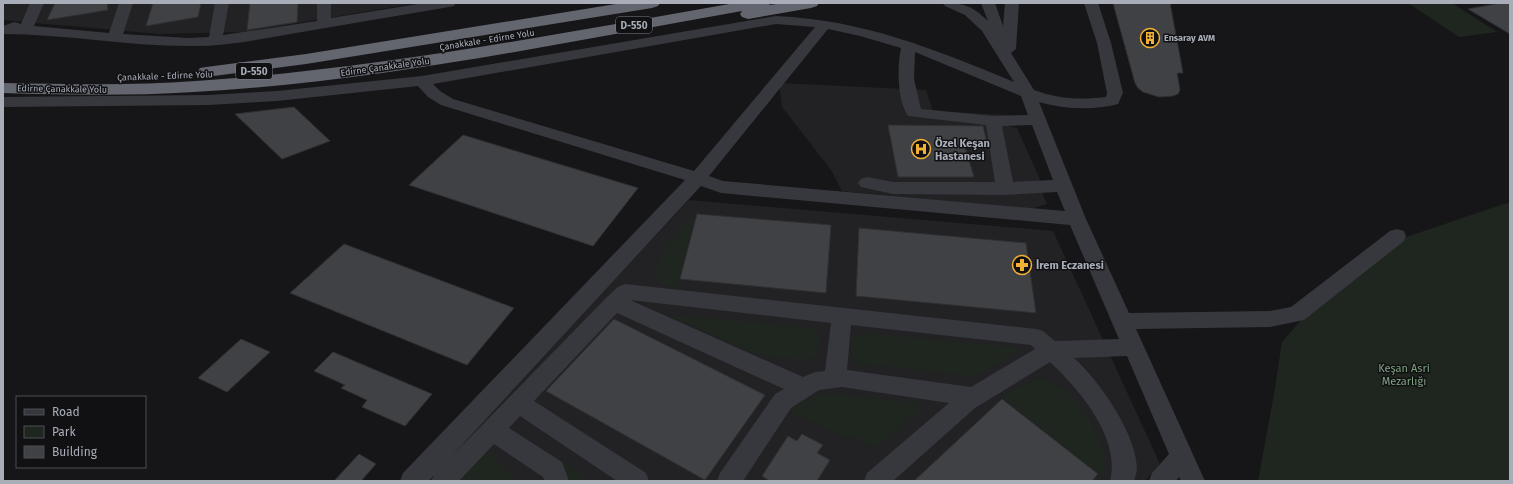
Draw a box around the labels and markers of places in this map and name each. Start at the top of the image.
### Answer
building icon: Ensaray AVM [1139,27,1161,49]
place label: Ensaray AVM [1164,33,1215,43]
place label: Özel Keşan Hastanesi [935,137,990,163]
hospital icon: Özel Keşan Hastanesi [910,138,932,160]
pharmacy icon: İrem Eczanesi [1011,254,1033,276]
place label: İrem Eczanesi [1036,259,1104,272]

